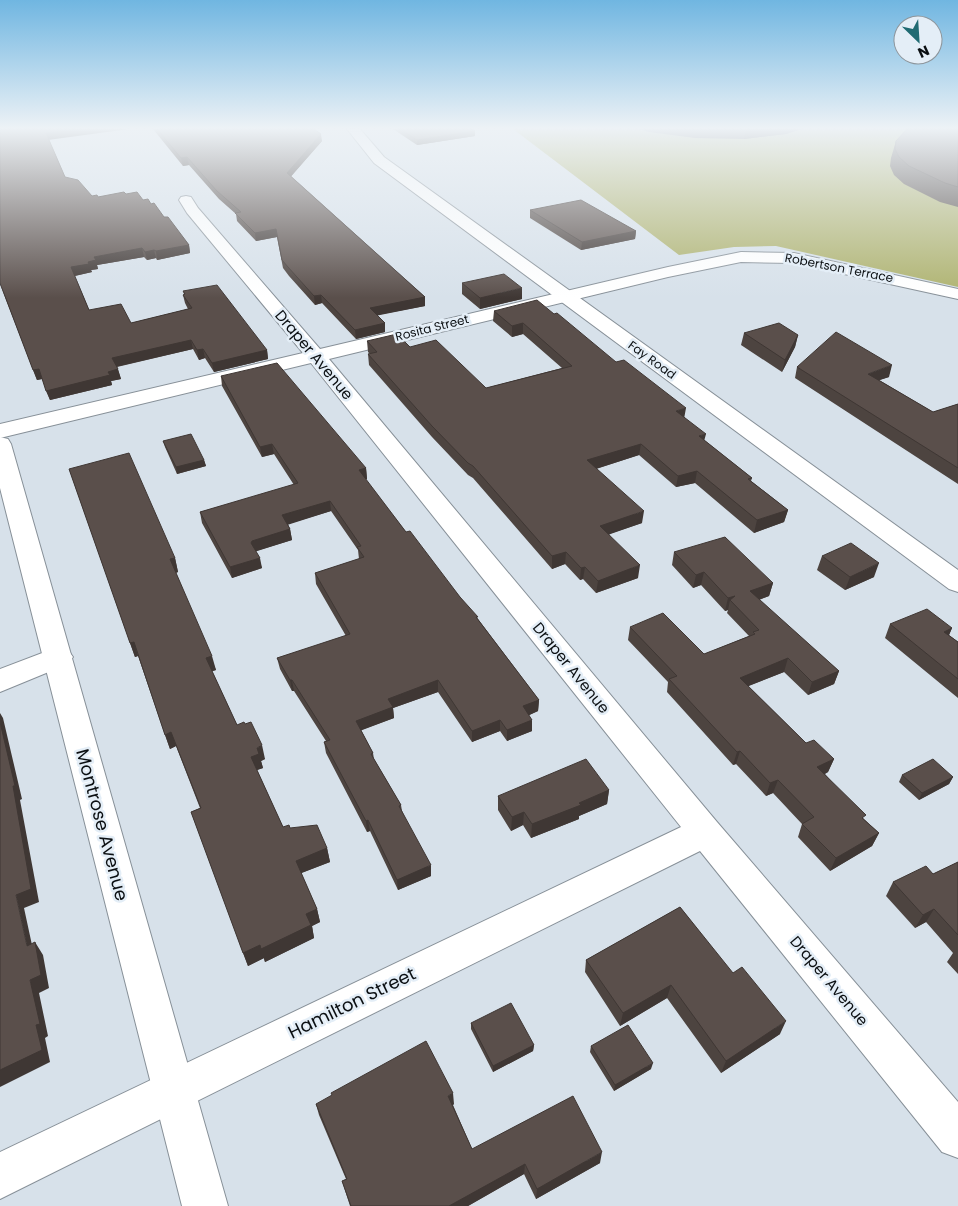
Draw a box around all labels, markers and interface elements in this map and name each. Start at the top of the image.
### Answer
north arrow [893,15,943,65]
text: N [914,40,932,63]
street label: Robertson Terrace [784,249,895,286]
street label: Draper Avenue [270,305,358,404]
street label: Rosita Street [393,310,470,345]
street label: Fay Road [625,336,680,383]
street label: Draper Avenue [528,618,615,718]
street label: Montrose Avenue [70,746,135,904]
street label: Draper Avenue [785,931,873,1030]
street label: Hamilton Street [284,961,420,1044]

